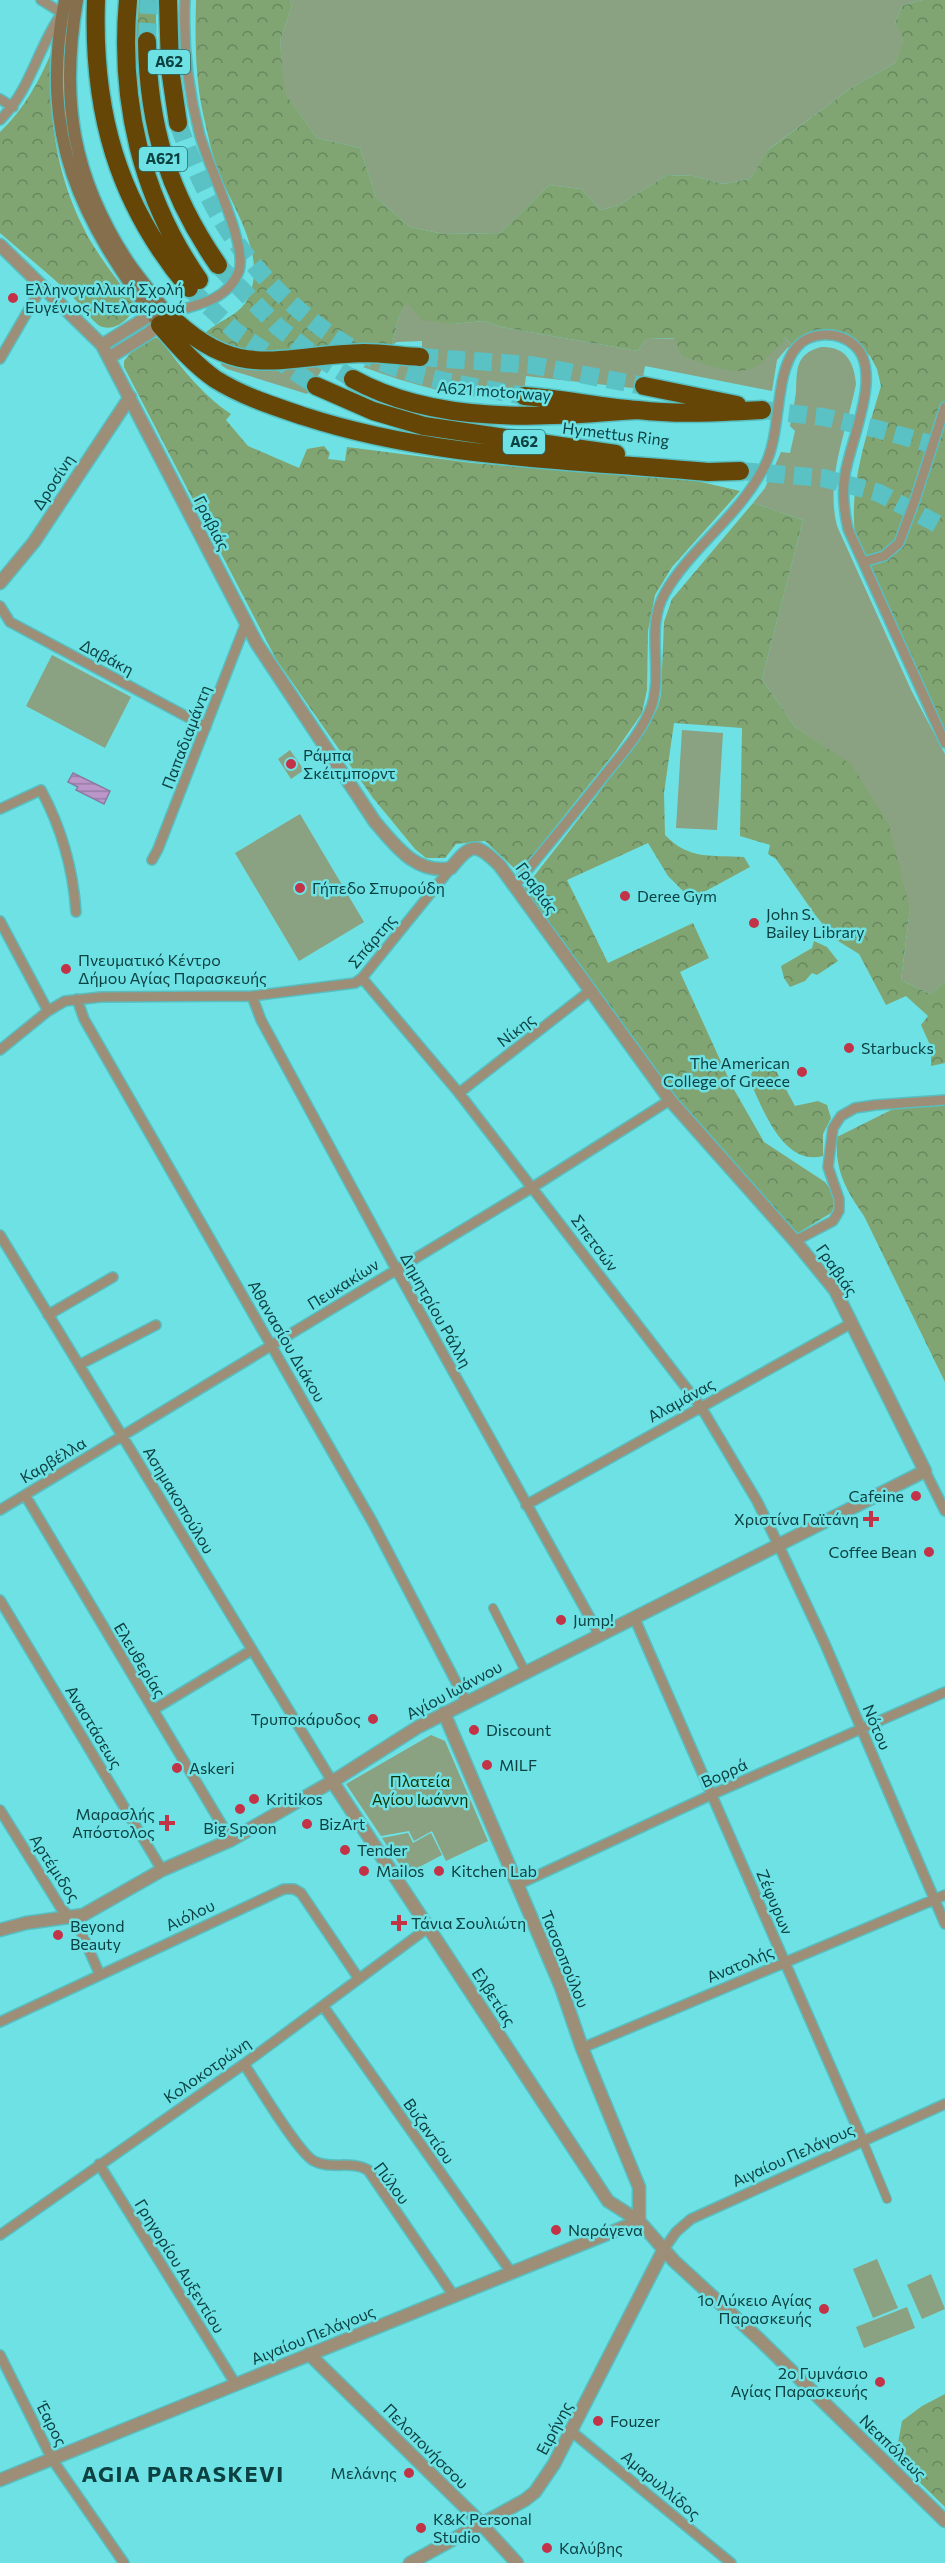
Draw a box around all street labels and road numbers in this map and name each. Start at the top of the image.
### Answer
road number: Α62 [148,50,190,74]
road number: Α621 [139,147,187,171]
street label: A621 motorway [436,377,552,404]
street label: Hymettus Ring [561,418,671,450]
road number: Α62 [503,430,545,454]
street label: Δροσίνη [28,450,78,513]
street label: Γραβιάς [191,492,234,553]
street label: Δαβάκη [77,635,137,679]
street label: Παπαδιαμάντη [157,682,214,791]
street label: Γραβιάς [512,858,562,917]
street label: Σπάρτης [344,910,400,971]
street label: Νίκης [493,1009,538,1050]
street label: Σπετσών [568,1211,623,1275]
street label: Γραβιάς [813,1240,862,1299]
street label: Δημητρίου Ράλλη [397,1249,476,1371]
street label: Πευκακίων [303,1254,382,1313]
street label: Αθανασίου Διάκου [245,1277,330,1405]
street label: Αλαμάνας [644,1373,718,1426]
street label: Καρβέλλα [16,1433,89,1487]
street label: Ασημακοπούλου [140,1443,219,1557]
street label: Ελευθερίας [111,1619,170,1701]
street label: Αγίου Ιωάννου [403,1656,505,1723]
street label: Αναστάσεως [62,1682,127,1772]
street label: Νότου [859,1701,896,1752]
street label: Βορρά [698,1754,750,1791]
street label: Αρτέμιδος [26,1830,84,1905]
street label: Ζέφυρων [753,1866,798,1937]
street label: Αιόλου [162,1895,217,1934]
street label: Τασσοπούλου [537,1907,594,2010]
street label: Ανατολής [704,1941,776,1986]
street label: Ελβετίας [469,1964,520,2030]
street label: Κολοκοτρώνη [160,2033,254,2106]
street label: Βυζαντίου [400,2094,459,2167]
street label: Αιγαίου Πελάγους [729,2119,857,2190]
street label: Πύλου [371,2158,414,2207]
street label: Γρηγορίου Αυξεντίου [132,2195,229,2336]
street label: Αιγαίου Πελάγους [248,2301,378,2368]
street label: Έαρος [32,2397,72,2449]
street label: Ειρήνης [532,2398,576,2458]
street label: Πελοπονήσσου [380,2399,473,2492]
street label: Νεαπόλεως [856,2410,931,2483]
street label: Αμαρυλλίδος [618,2446,705,2523]

